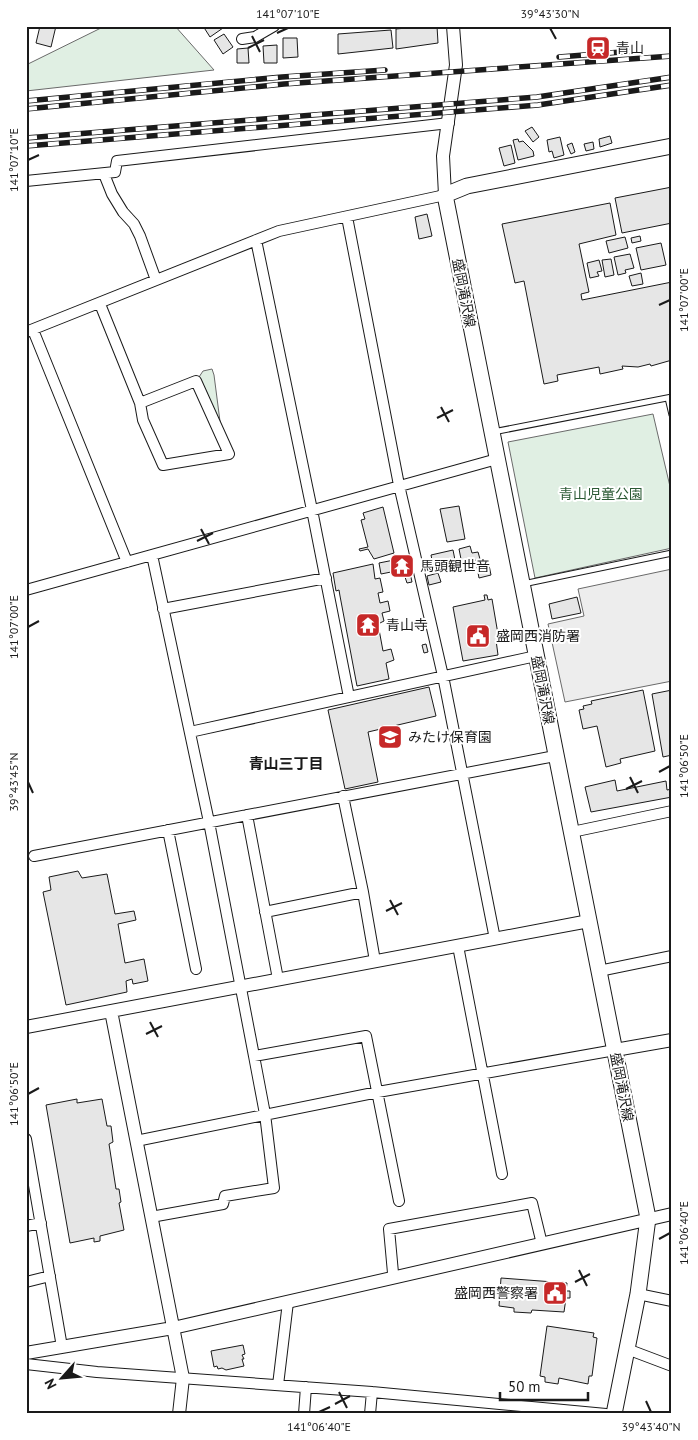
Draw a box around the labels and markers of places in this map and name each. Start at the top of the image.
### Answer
station icon: 青山 [585,35,611,61]
place label: 青山 [616,39,644,57]
temple icon: 馬頭観世音 [389,553,415,579]
place label: 馬頭観世音 [420,557,490,575]
temple icon: 青山寺 [355,612,381,638]
place label: 青山寺 [386,616,428,634]
public building icon: 盛岡西消防署 [465,623,491,649]
place label: 盛岡西消防署 [496,627,580,645]
school or university icon: みたけ保育園 [377,724,403,750]
place label: みたけ保育園 [408,728,492,746]
public building icon: 盛岡西警察署 [542,1280,568,1306]
place label: 盛岡西警察署 [454,1284,538,1302]

